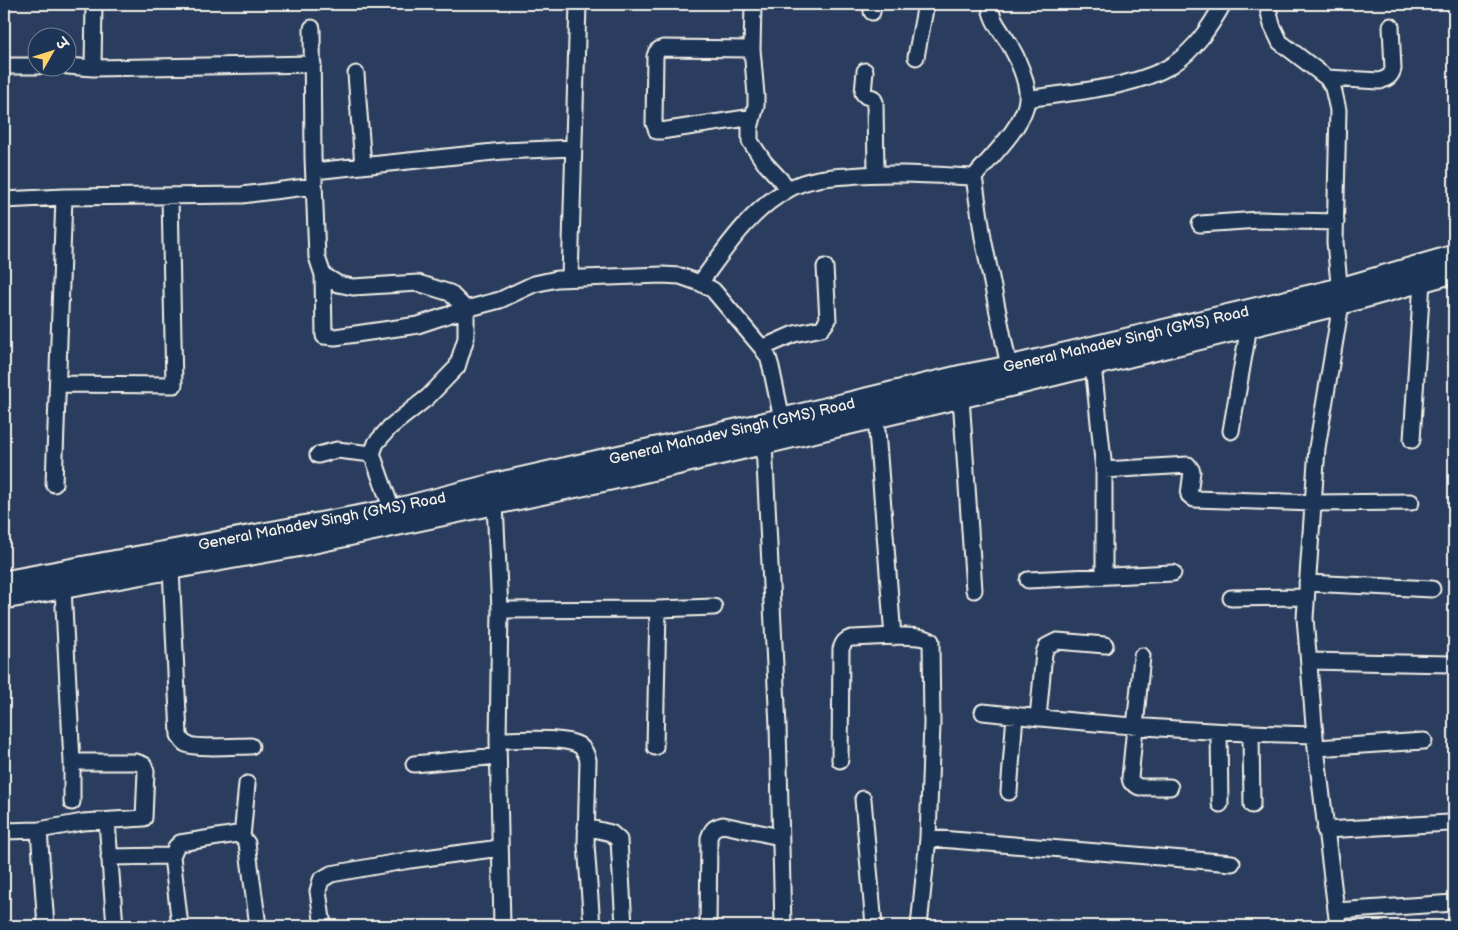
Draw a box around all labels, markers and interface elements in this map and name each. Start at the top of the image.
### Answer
north arrow [28,28,78,78]
text: उ [51,34,72,54]
street label: General Mahadev Singh (GMS) Road [1001,302,1251,377]
street label: General Mahadev Singh (GMS) Road [607,394,857,469]
street label: General Mahadev Singh (GMS) Road [197,488,447,555]

